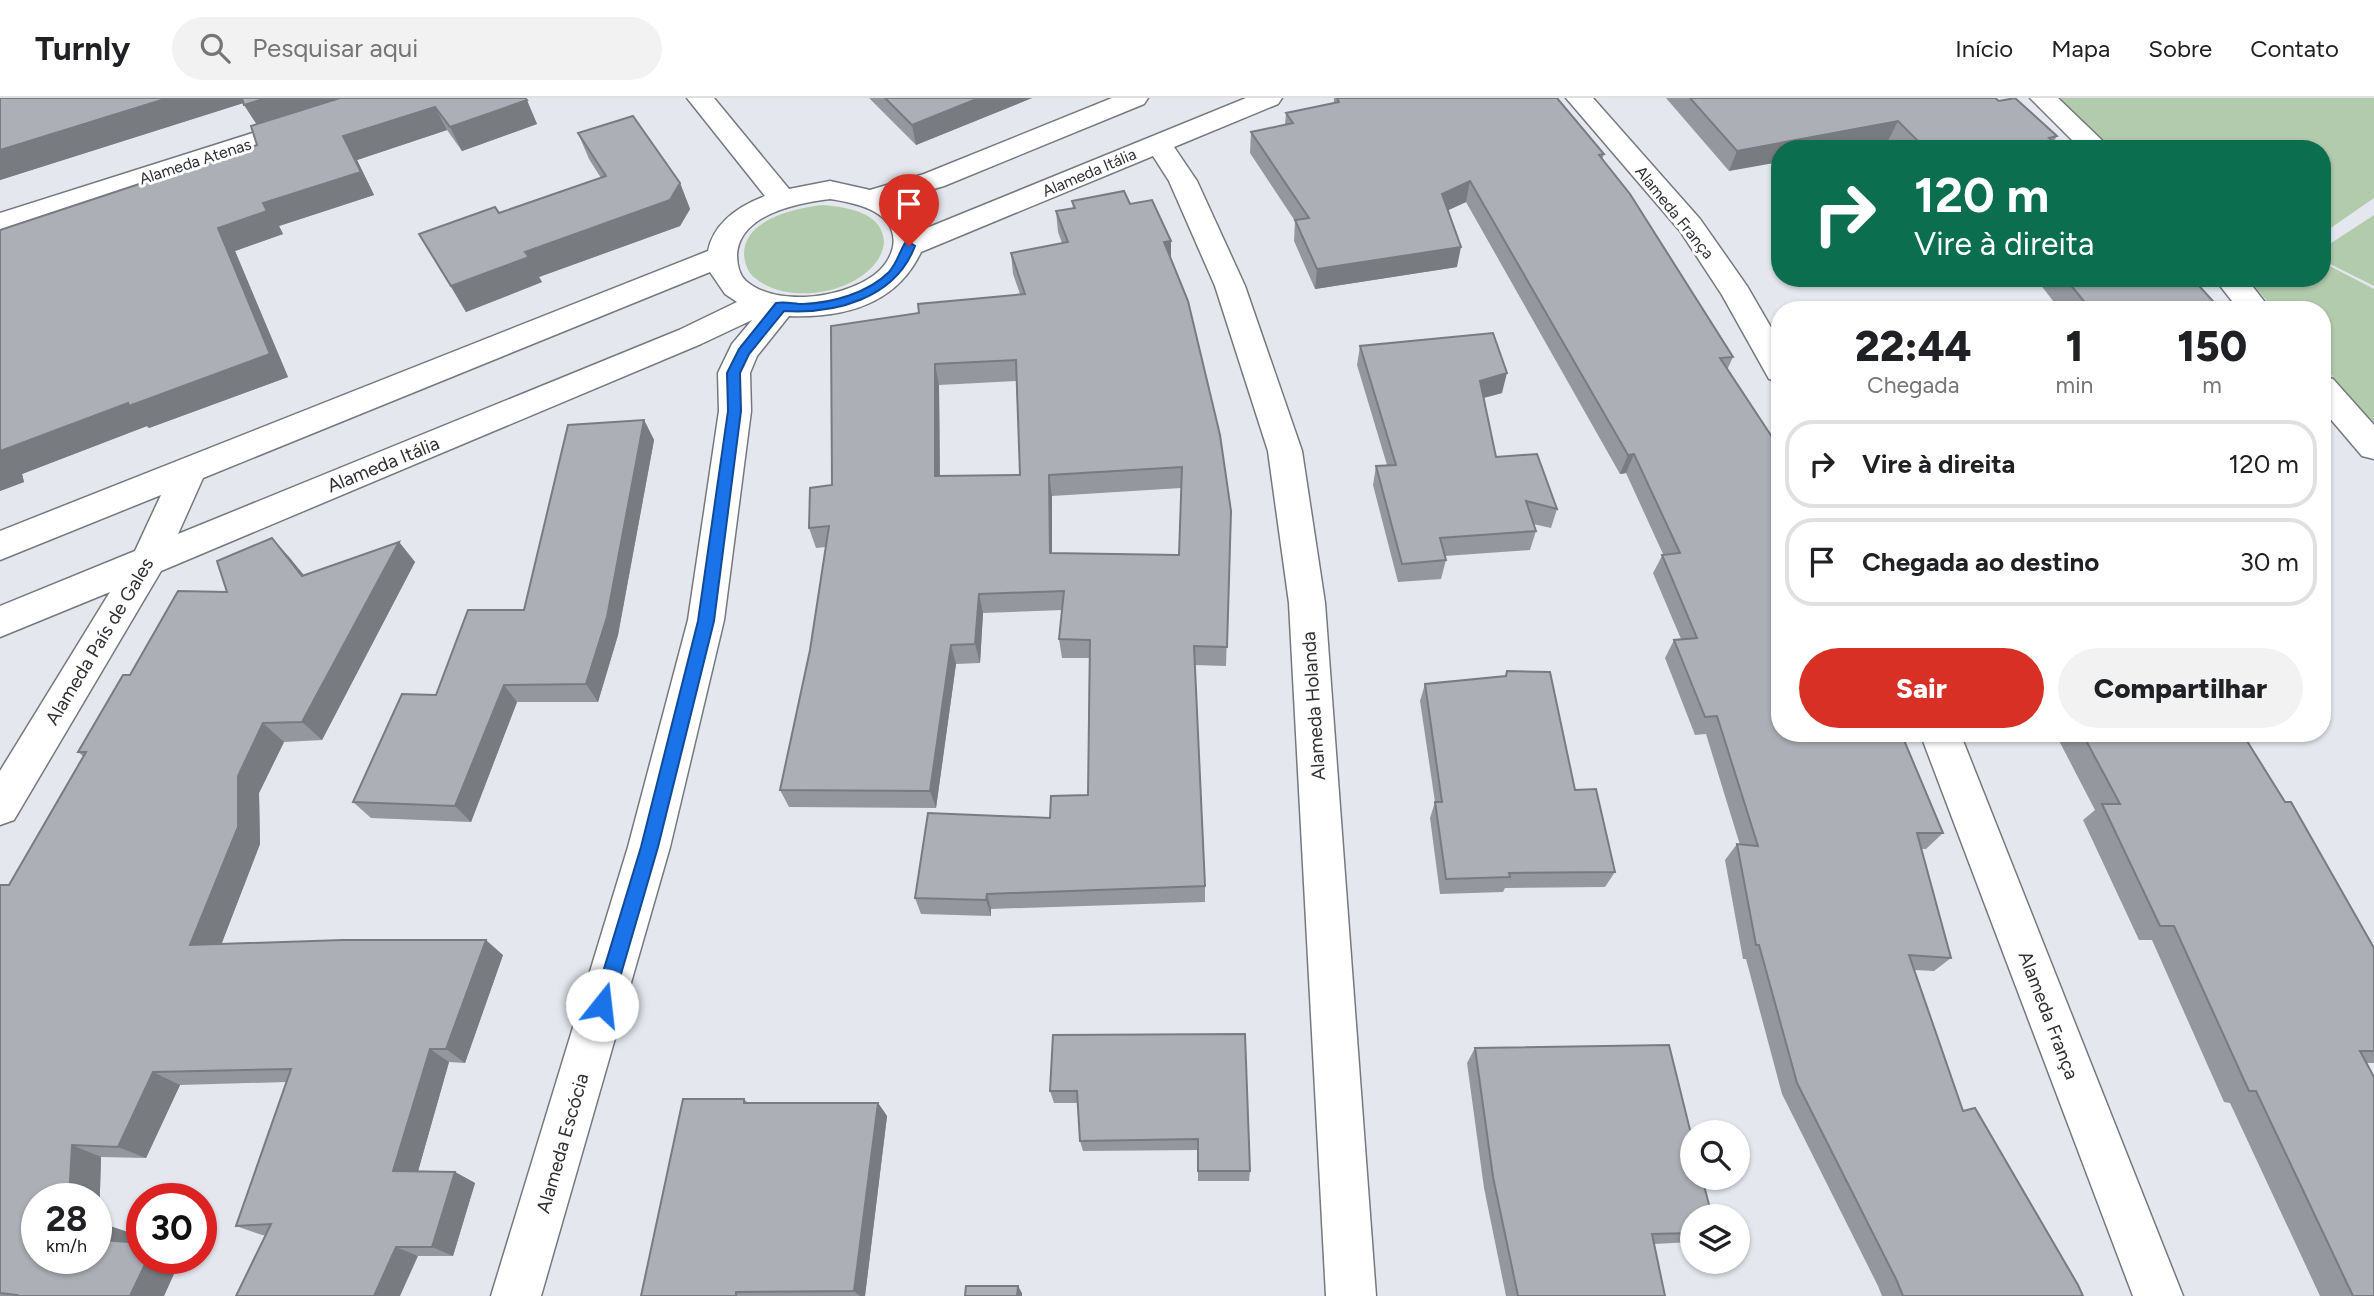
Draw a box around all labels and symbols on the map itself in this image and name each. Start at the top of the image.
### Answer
street label: Alameda Atenas [137,134,253,189]
street label: Alameda Itália [1039,144,1139,201]
street label: Alameda França [1631,162,1718,263]
pin [879,174,939,246]
street label: Alameda Itália [324,432,443,497]
street label: Alameda País de Gales [40,553,159,729]
street label: Alameda Holanda [1297,631,1330,781]
street label: Alameda França [2013,948,2084,1083]
position arrow [565,968,639,1042]
street label: Alameda Escócia [532,1070,593,1216]
speed limit sign: 30 [126,1183,217,1274]

